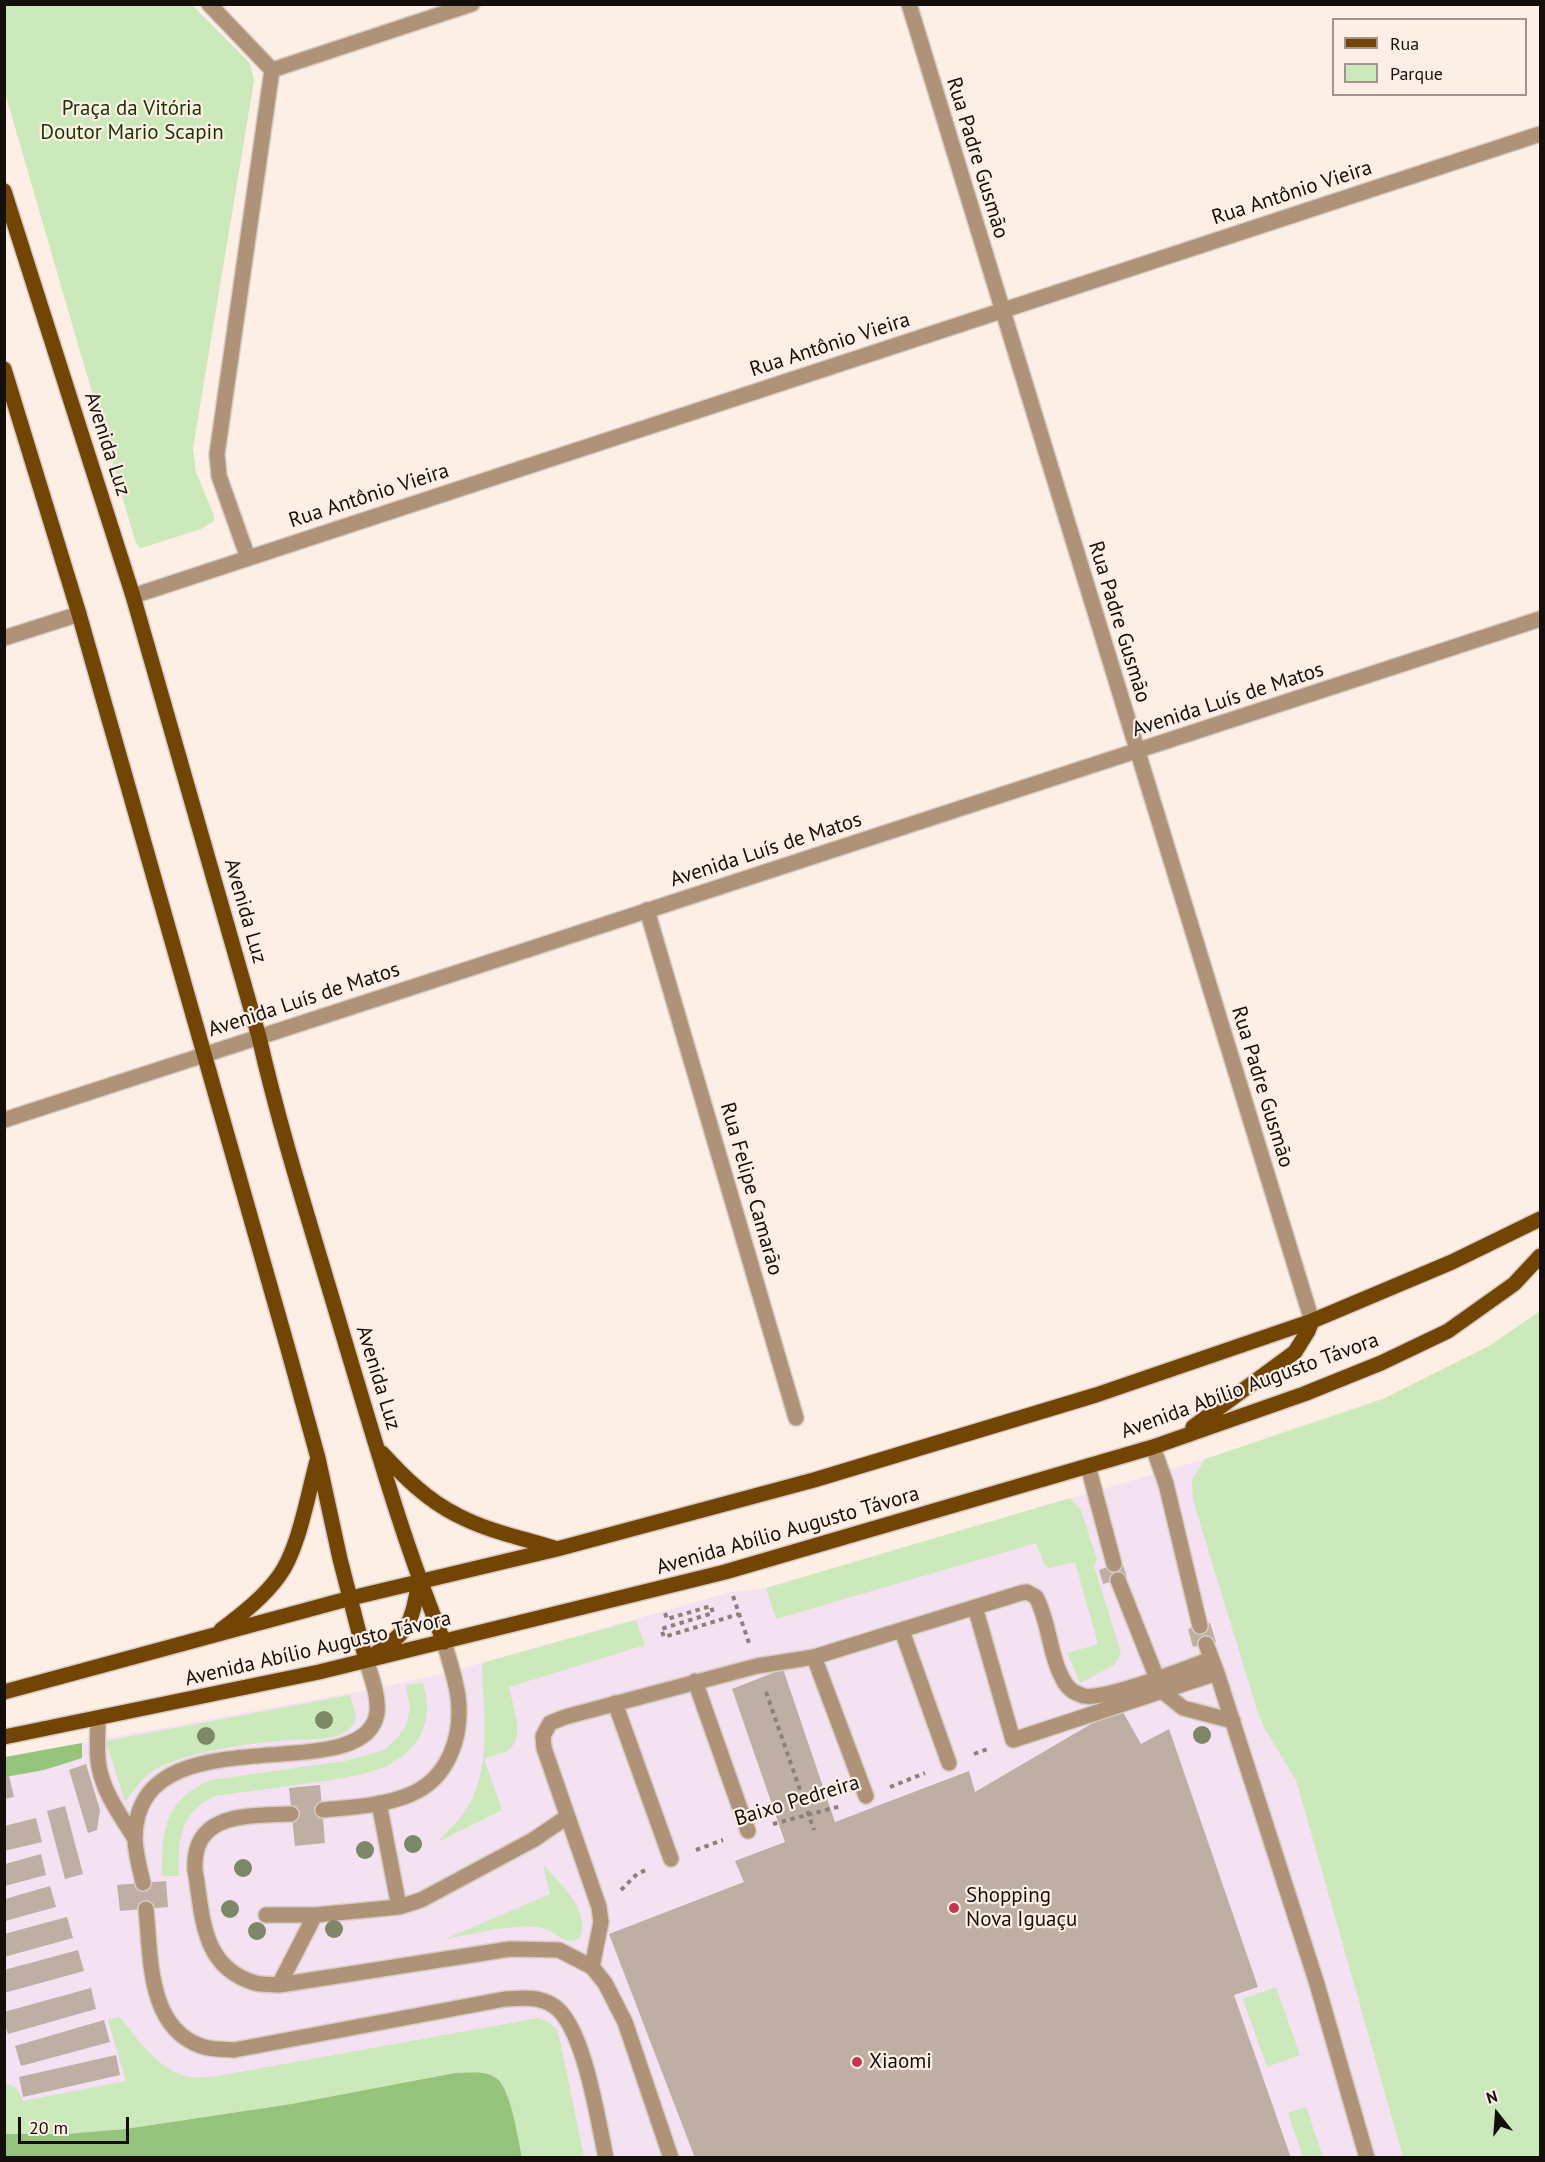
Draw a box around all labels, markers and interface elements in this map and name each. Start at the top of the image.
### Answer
legend [1332,18,1527,96]
text: Rua [1390,32,1419,55]
text: Parque [1390,62,1443,85]
street label: Rua Padre Gusmão [940,74,1014,242]
park label: Praça da Vitória Doutor Mario Scapin [40,96,224,146]
street label: Rua Antônio Vieira [1209,155,1375,231]
street label: Rua Antônio Vieira [747,307,913,383]
street label: Avenida Luz [78,389,136,499]
street label: Rua Antônio Vieira [286,458,452,534]
street label: Rua Padre Gusmão [1082,538,1156,706]
street label: Avenida Luís de Matos [1129,657,1327,743]
street label: Avenida Luís de Matos [667,807,865,893]
street label: Avenida Luz [218,856,272,966]
street label: Avenida Luís de Matos [205,957,403,1043]
street label: Rua Padre Gusmão [1225,1003,1299,1171]
street label: Rua Felipe Camarão [714,1100,788,1278]
street label: Avenida Luz [350,1323,406,1433]
street label: Avenida Abílio Augusto Távora [1118,1328,1382,1444]
street label: Avenida Abílio Augusto Távora [654,1481,922,1581]
street label: Avenida Abílio Augusto Távora [182,1606,454,1692]
street label: Baixo Pedreira [731,1770,863,1832]
place label: Shopping Nova Iguaçu [966,1883,1077,1933]
marker: Shopping Nova Iguaçu [947,1901,961,1915]
place label: Xiaomi [869,2049,932,2075]
marker: Xiaomi [850,2055,864,2069]
north arrow [1467,2084,1527,2144]
text: N [1484,2086,1500,2108]
scale bar [21,2105,132,2143]
text: 20 m [29,2116,68,2139]

